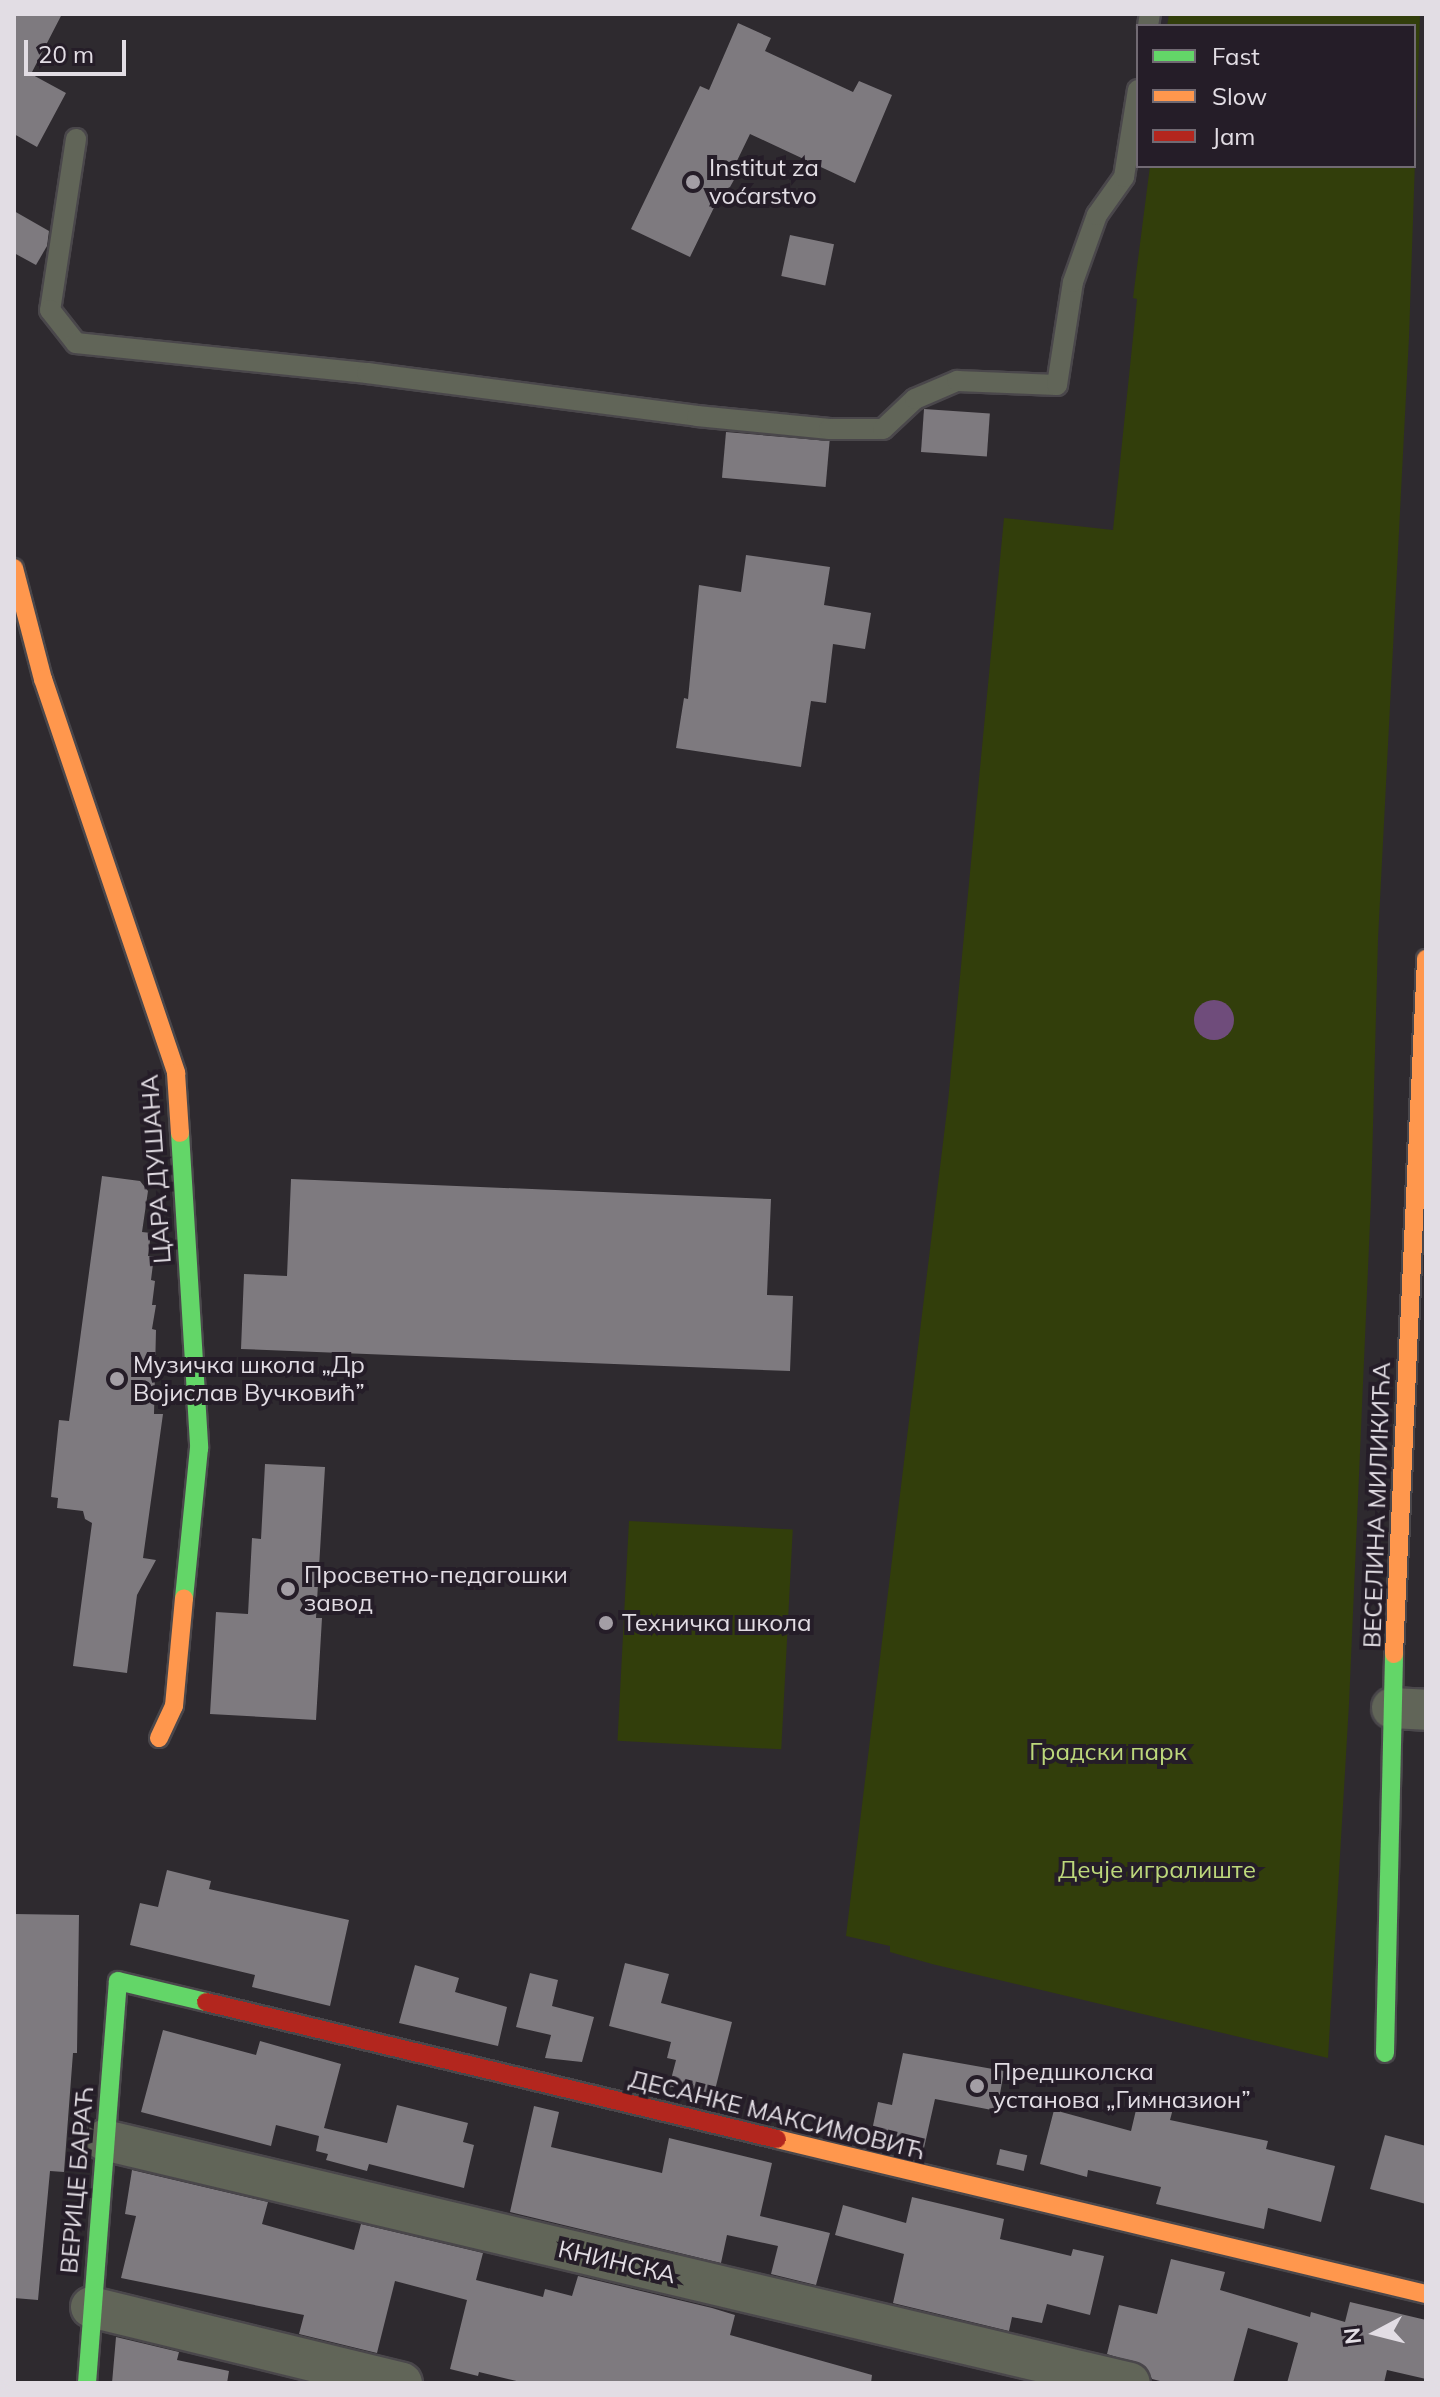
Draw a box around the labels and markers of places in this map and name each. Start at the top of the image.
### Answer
place label: Institut za voćarstvo [709,154,819,210]
marker: Institut za voćarstvo [684,173,702,191]
place label: Музичка школа „Др Војислав Вучковић” [133,1351,365,1407]
marker: Музичка школа „Др Војислав Вучковић” [108,1370,126,1388]
place label: Просветно-педагошки завод [304,1561,568,1617]
marker: Просветно-педагошки завод [279,1580,297,1598]
place label: Техничка школа [622,1609,812,1637]
marker: Техничка школа [597,1614,615,1632]
place label: Предшколска установа „Гимназион” [993,2058,1251,2114]
marker: Предшколска установа „Гимназион” [968,2077,986,2095]

